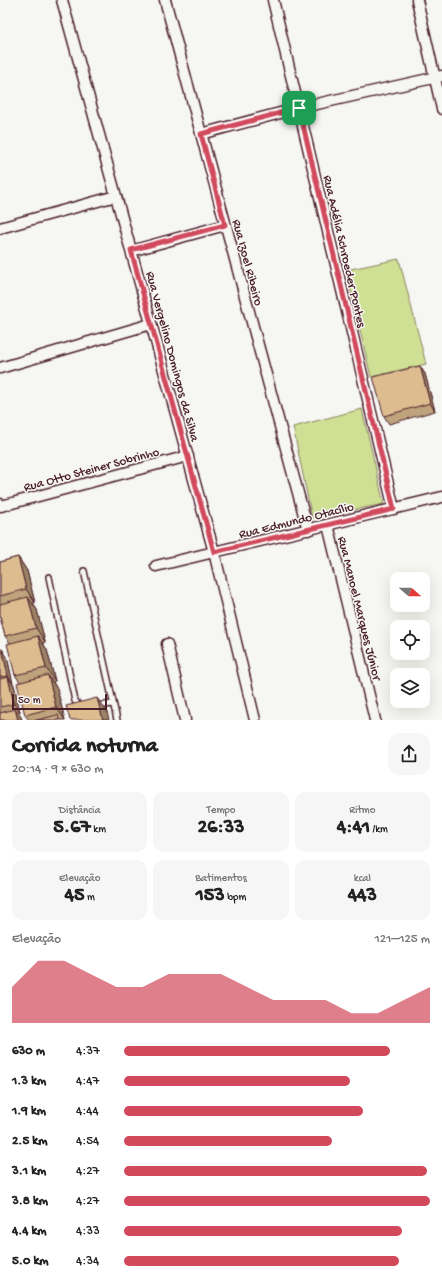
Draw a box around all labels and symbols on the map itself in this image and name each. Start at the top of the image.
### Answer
pin [282,91,316,125]
street label: Rua Adélia Schroeder Pontes [319,174,369,330]
street label: Rua Izoel Ribeiro [228,218,265,308]
street label: Rua Vergelino Domingos da Silva [142,270,202,444]
street label: Rua Otto Steiner Sobrinho [22,445,161,496]
street label: Rua Edmundo Otacílio [238,500,356,543]
street label: Rua Manoel Marques Júnior [333,535,384,683]
north arrow [390,572,430,612]
scale bar [12,692,107,711]

